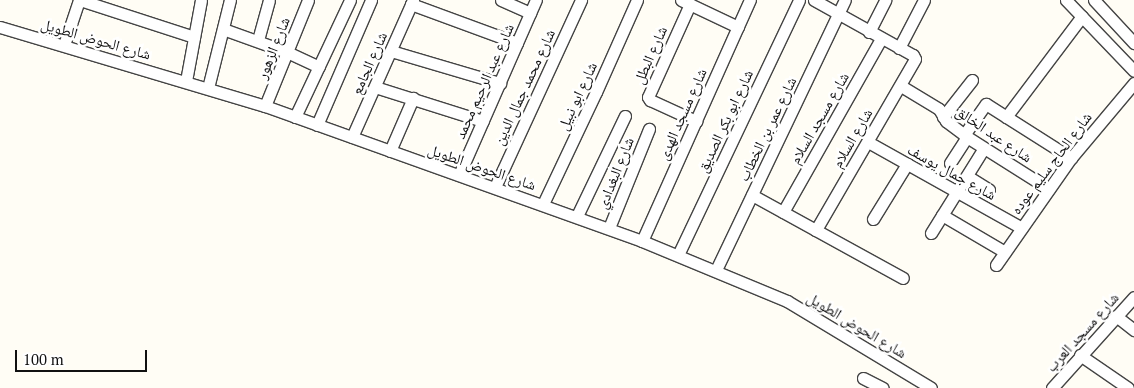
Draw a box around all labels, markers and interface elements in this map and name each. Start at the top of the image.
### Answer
street label: شارع الزهور [252,14,294,82]
street label: شارع الحوض الطويل [39,15,153,63]
street label: شارع عبد الرحيم محمد [450,21,518,141]
street label: شارع البطل [629,23,671,87]
street label: شارع محمد جمال الدين [489,26,559,148]
street label: شارع الجامع [347,29,391,97]
street label: شارع ابو نبيل [553,59,601,133]
street label: شارع مسجد الهدى [654,65,710,163]
street label: شارع ابو بكر الصديق [693,67,757,175]
street label: شارع مسجد السلام [785,69,853,167]
street label: شارع عمر بن الخطاب [734,74,800,184]
street label: شارع عبد الخالق [952,102,1036,166]
street label: شارع السلام [828,105,876,171]
street label: شارع الحاج سليم عوده [1007,108,1095,218]
street label: شارع البغدادي [592,135,638,211]
street label: شارع الحوض الطويل [426,140,538,194]
street label: شارع جمال يوسف [905,140,999,204]
street label: شارع الحوض الطويل [804,288,910,362]
street label: شارع مسجد العرب [1042,289,1122,375]
scale bar [18,340,150,372]
text: 100 m [23,349,64,369]

